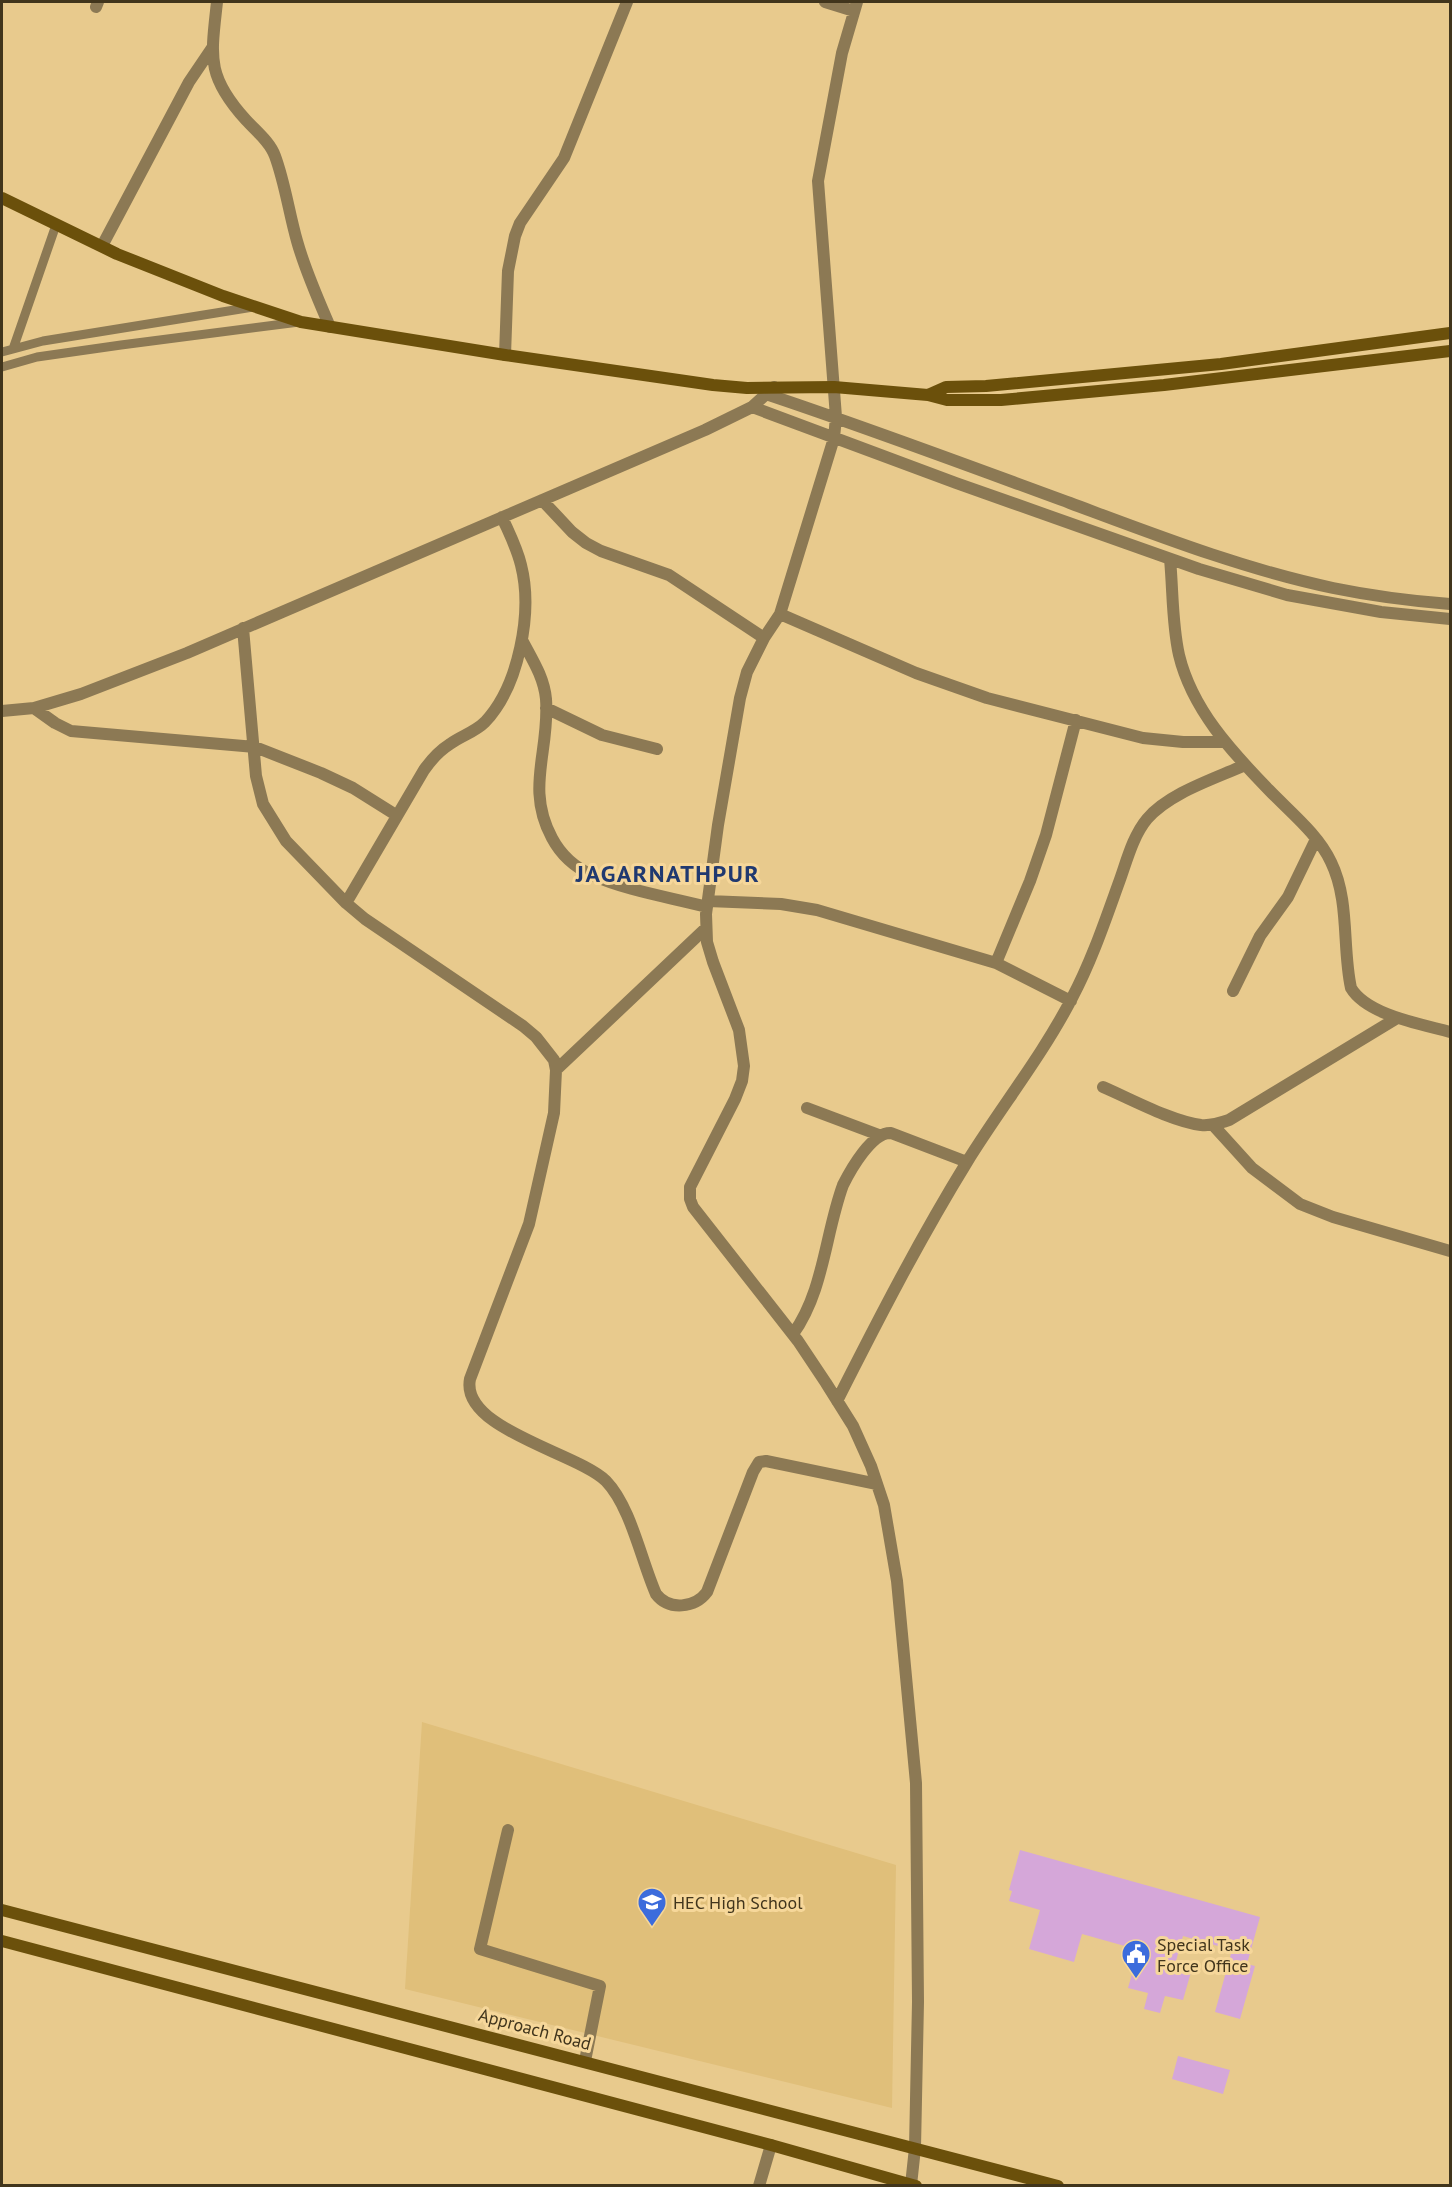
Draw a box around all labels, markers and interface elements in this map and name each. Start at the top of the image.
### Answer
district label: JAGARNATHPUR [575,858,760,889]
school or university icon: HEC High School [636,1886,668,1928]
place label: HEC High School [673,1891,803,1914]
place label: Special Task Force Office [1157,1933,1250,1977]
public building icon: Special Task Force Office [1120,1938,1152,1980]
street label: Approach Road [476,2003,594,2055]

